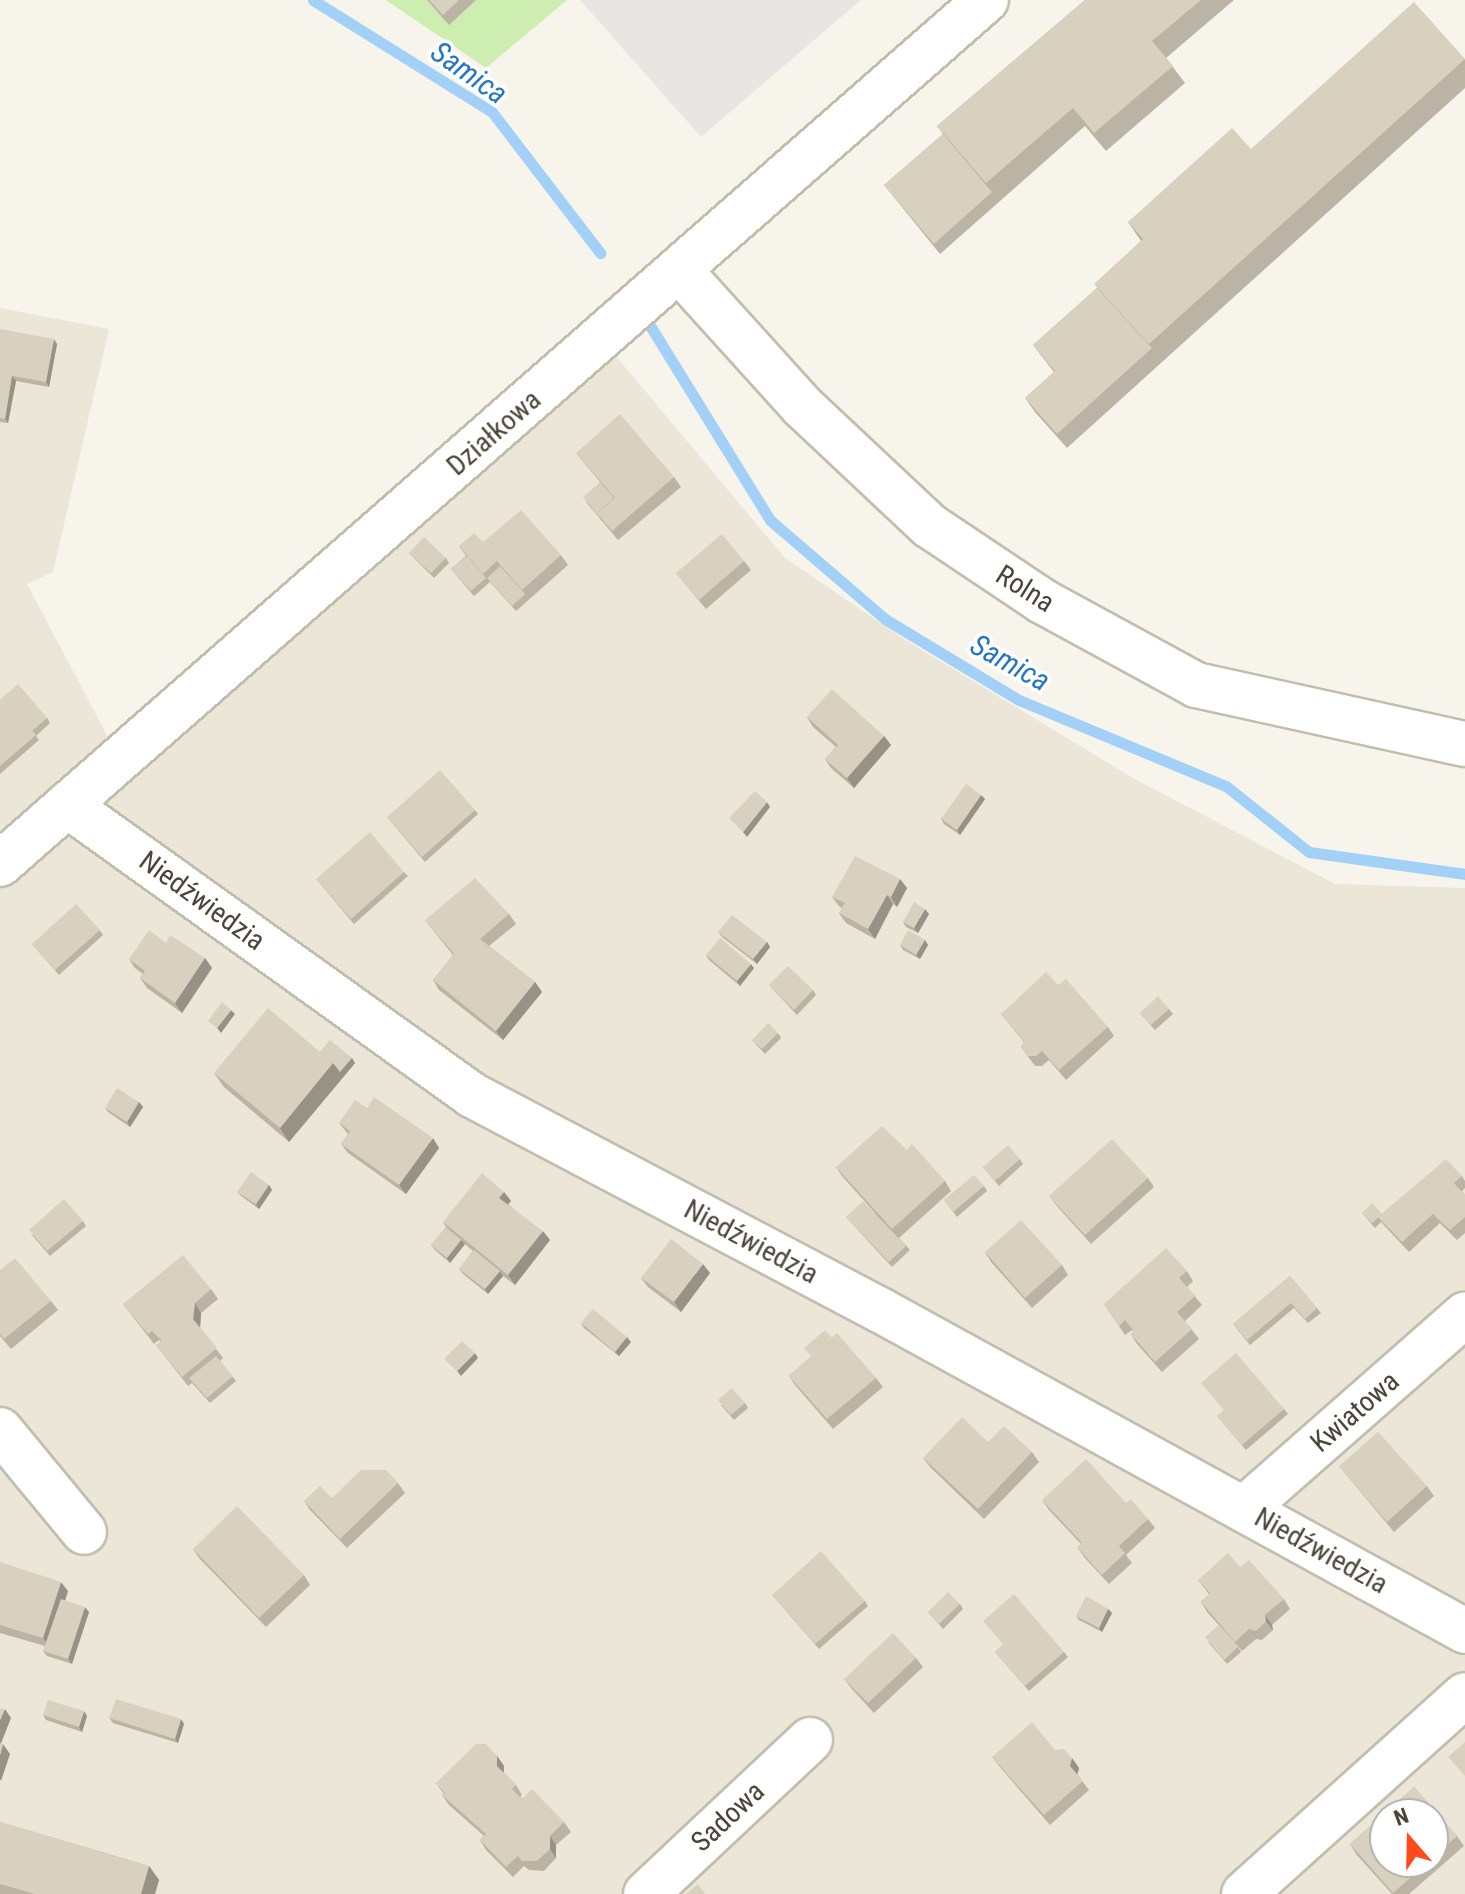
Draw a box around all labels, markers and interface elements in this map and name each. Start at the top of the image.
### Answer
water label: Samica [424,34,514,112]
street label: Działkowa [440,383,548,483]
street label: Rolna [990,558,1060,620]
water label: Samica [964,627,1056,699]
street label: Niedźwiedzia [133,844,271,958]
street label: Niedźwiedzia [678,1193,824,1291]
street label: Kwiatowa [1304,1365,1406,1459]
street label: Niedźwiedzia [1249,1501,1393,1601]
street label: Sadowa [685,1775,771,1859]
north arrow [1369,1798,1449,1878]
text: N [1391,1803,1412,1831]

